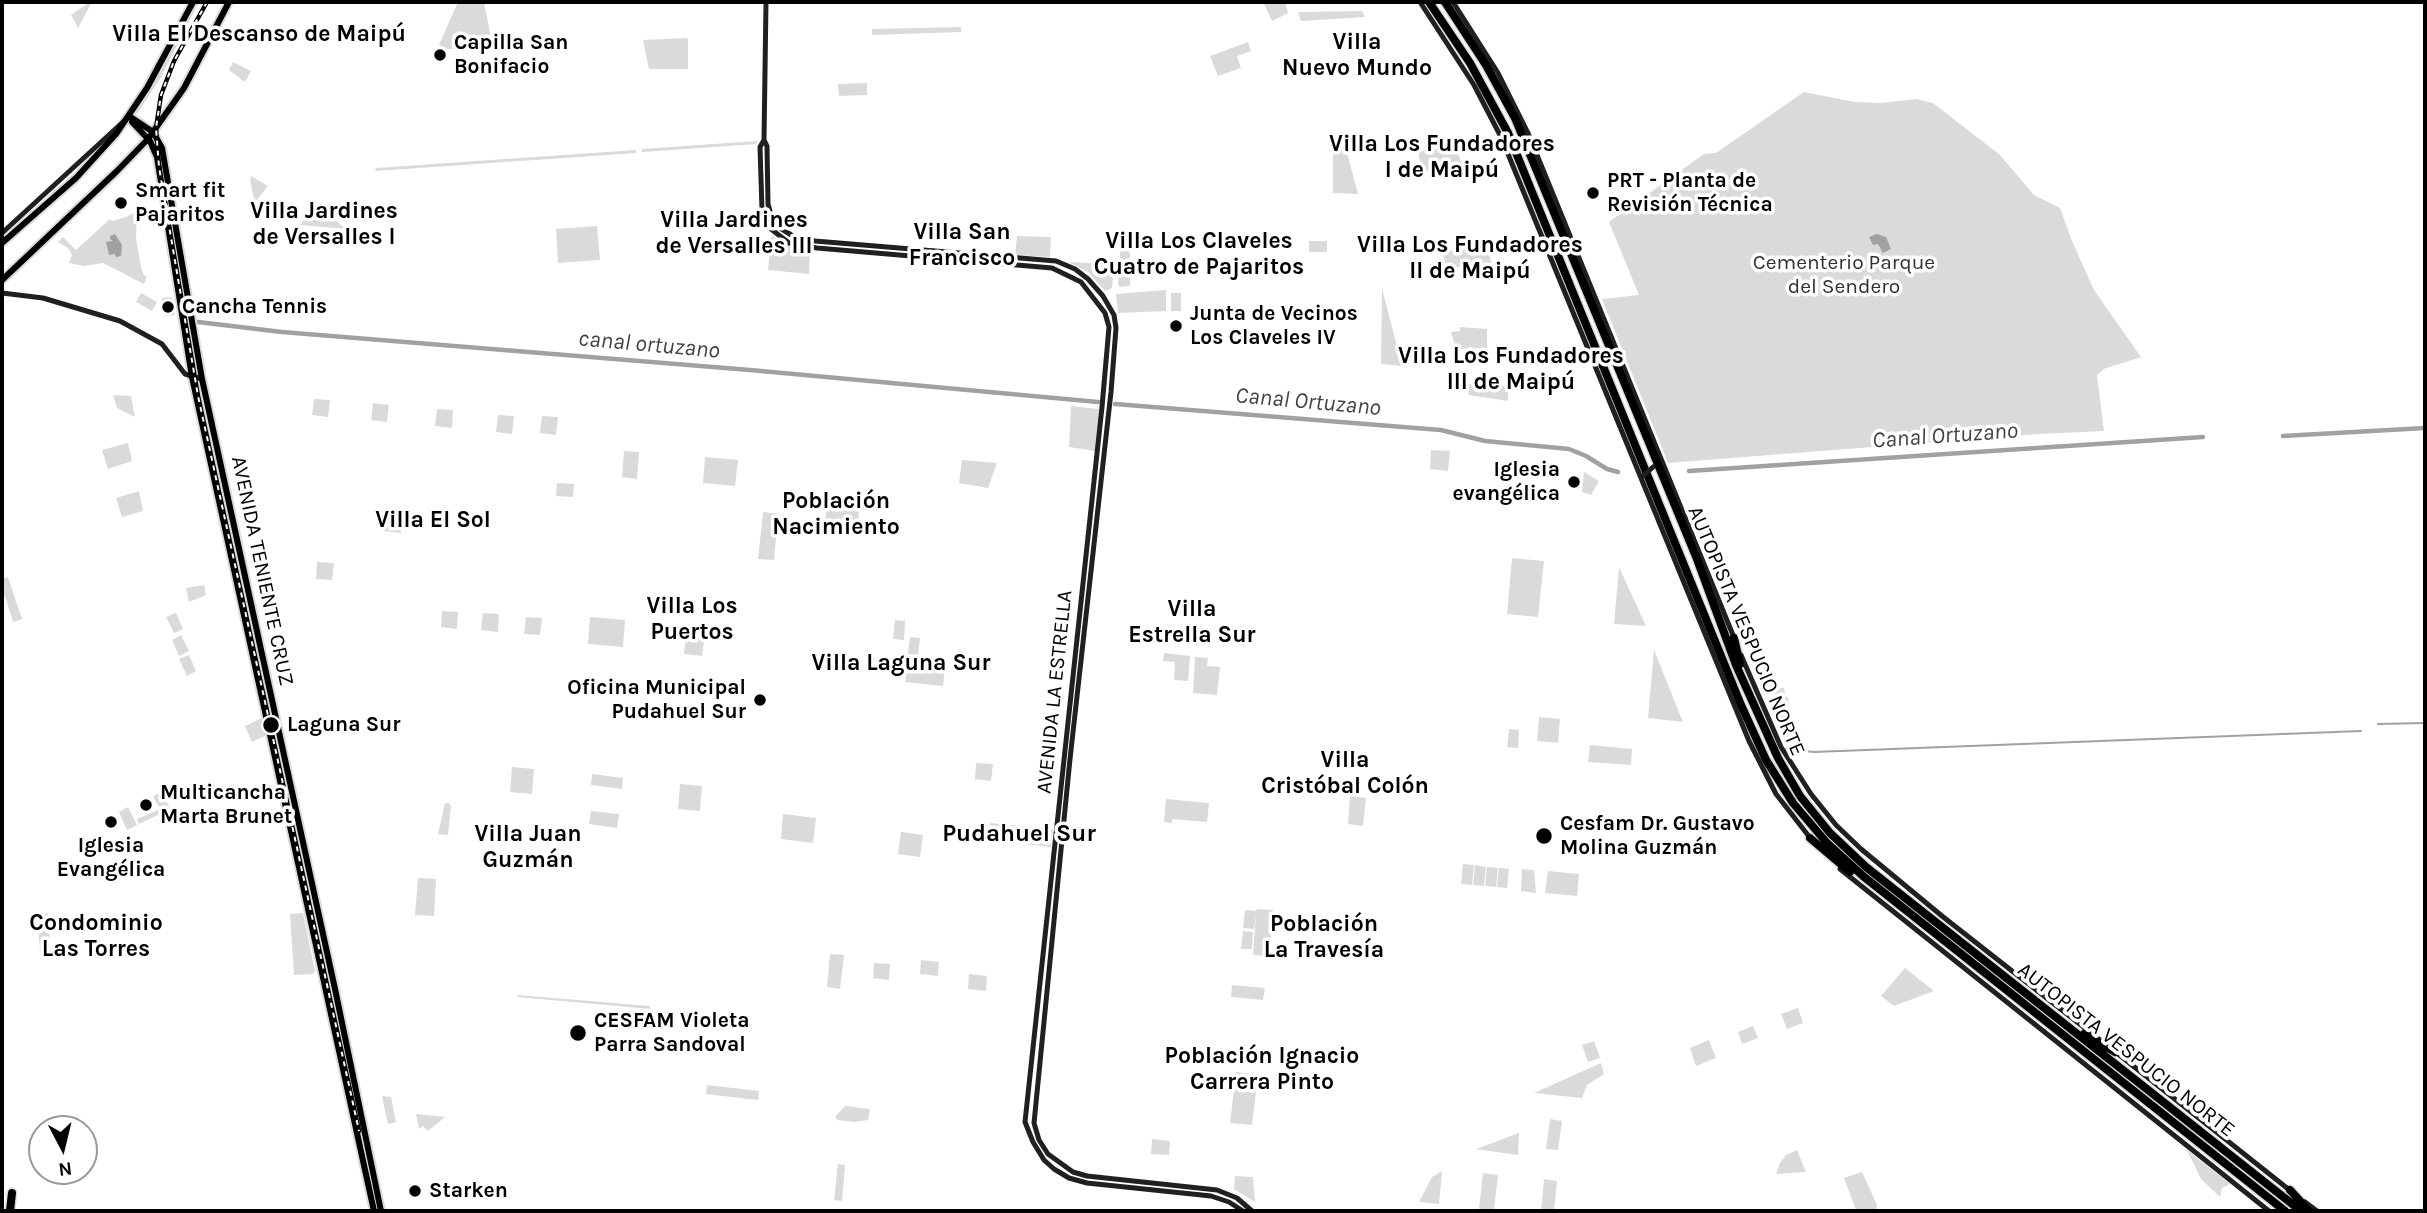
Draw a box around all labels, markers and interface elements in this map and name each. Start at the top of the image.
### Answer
district label: Villa El Descanso de Maipú [112,20,406,48]
district label: Villa Nuevo Mundo [1282,28,1432,82]
place label: Capilla San Bonifacio [454,30,568,80]
marker: Capilla San Bonifacio [432,47,448,63]
district label: Villa Los Fundadores I de Maipú [1329,130,1555,184]
place label: PRT - Planta de Revisión Técnica [1607,168,1773,218]
place label: Smart fit Pajaritos [135,178,225,228]
marker: PRT - Planta de Revisión Técnica [1585,185,1601,201]
marker: Smart fit Pajaritos [113,195,129,211]
district label: Villa Jardines de Versalles I [250,197,398,251]
district label: Villa Jardines de Versalles III [655,206,813,260]
district label: Villa San Francisco [909,218,1015,272]
district label: Villa Los Claveles Cuatro de Pajaritos [1094,227,1304,281]
district label: Villa Los Fundadores II de Maipú [1357,231,1583,285]
park label: Cementerio Parque del Sendero [1753,250,1935,300]
place label: Cancha Tennis [182,294,327,320]
marker: Cancha Tennis [160,299,176,315]
place label: Junta de Vecinos Los Claveles IV [1190,301,1358,351]
marker: Junta de Vecinos Los Claveles IV [1168,318,1184,334]
water label: canal ortuzano [577,325,721,365]
district label: Villa Los Fundadores III de Maipú [1398,342,1624,396]
water label: Canal Ortuzano [1234,382,1382,422]
water label: Canal Ortuzano [1871,417,2019,455]
street label: AVENIDA TENIENTE CRUZ [225,454,299,688]
place label: Iglesia evangélica [1453,457,1560,507]
marker: Iglesia evangélica [1566,474,1582,490]
district label: Población Nacimiento [772,487,900,541]
street label: AUTOPISTA VESPUCIO NORTE [1682,502,1810,760]
district label: Villa El Sol [375,506,491,534]
street label: AVENIDA LA ESTRELLA [1032,589,1078,795]
district label: Villa Los Puertos [646,592,738,646]
district label: Villa Estrella Sur [1128,595,1256,649]
district label: Villa Laguna Sur [811,649,991,677]
place label: Oficina Municipal Pudahuel Sur [567,675,746,725]
marker: Oficina Municipal Pudahuel Sur [752,692,768,708]
place label: Laguna Sur [287,712,401,738]
marker: Laguna Sur [261,715,281,735]
district label: Villa Cristóbal Colón [1261,746,1429,800]
place label: Multicancha Marta Brunet [160,780,292,830]
marker: Multicancha Marta Brunet [138,797,154,813]
place label: Cesfam Dr. Gustavo Molina Guzmán [1560,811,1755,861]
marker: Iglesia Evangélica [103,814,119,830]
district label: Villa Juan Guzmán [474,820,582,874]
district label: Pudahuel Sur [942,820,1096,848]
marker: Cesfam Dr. Gustavo Molina Guzmán [1534,826,1554,846]
place label: Iglesia Evangélica [57,833,165,883]
district label: Condominio Las Torres [29,909,163,963]
district label: Población La Travesía [1264,910,1384,964]
street label: AUTOPISTA VESPUCIO NORTE [2012,957,2240,1143]
place label: CESFAM Violeta Parra Sandoval [594,1008,749,1058]
marker: CESFAM Violeta Parra Sandoval [568,1023,588,1043]
district label: Población Ignacio Carrera Pinto [1165,1042,1359,1096]
north arrow [28,1115,98,1185]
text: N [57,1157,73,1181]
place label: Starken [429,1178,508,1204]
marker: Starken [407,1183,423,1199]

